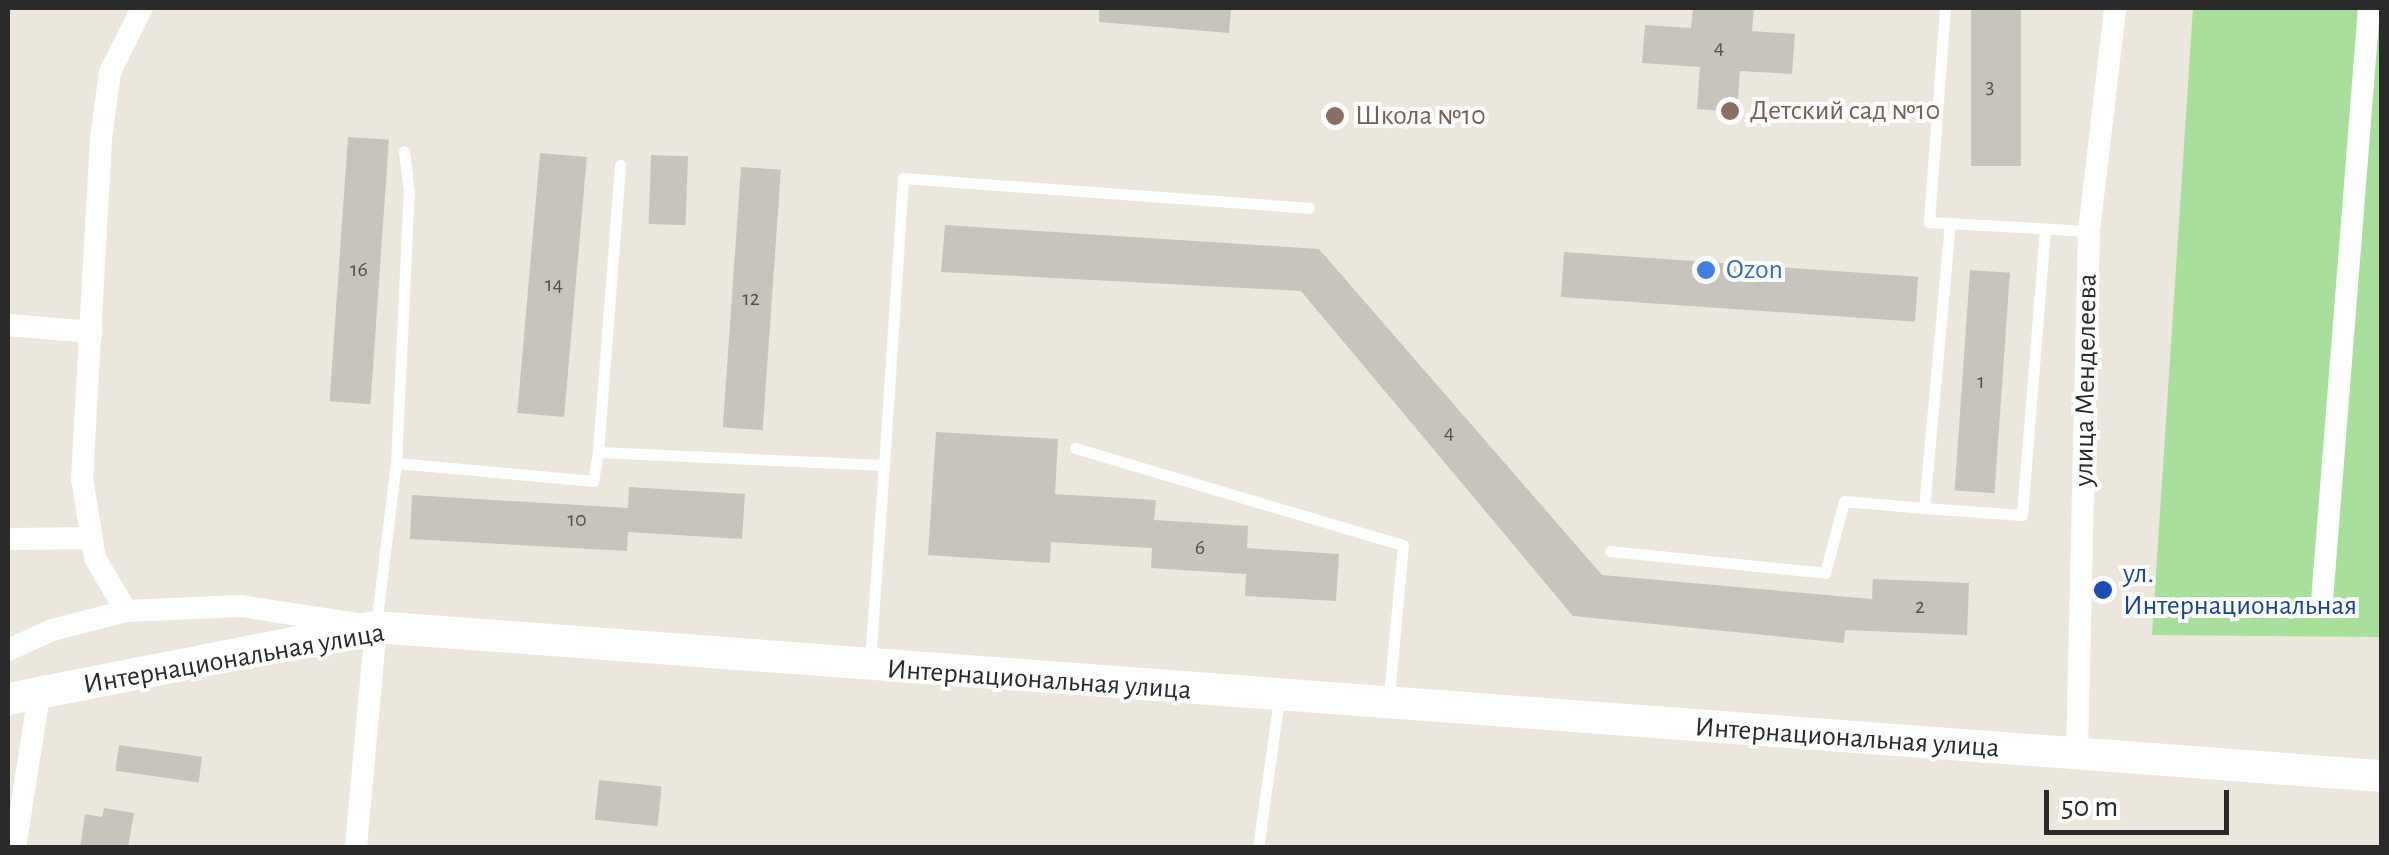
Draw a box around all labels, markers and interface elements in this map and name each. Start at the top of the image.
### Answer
house number: 4 [1714,35,1724,61]
house number: 3 [1985,74,1995,100]
place label: Детский сад №10 [1750,94,1940,128]
place label: Школа №10 [1355,99,1486,133]
marker: Детский сад №10 [1719,100,1741,122]
marker: Школа №10 [1324,105,1346,127]
place label: Ozon [1726,253,1783,287]
house number: 16 [350,257,368,283]
marker: Ozon [1695,259,1717,281]
house number: 14 [545,272,563,298]
street label: улица Менделеева [2067,273,2105,487]
house number: 12 [742,286,760,312]
house number: 1 [1977,369,1985,395]
house number: 4 [1444,420,1454,446]
house number: 10 [567,507,587,533]
house number: 6 [1195,535,1205,561]
place label: ул. Интернациональная [2123,557,2357,623]
marker: ул. Интернациональная [2092,579,2114,601]
house number: 2 [1915,594,1925,620]
street label: Интернациональная улица [81,616,387,702]
street label: Интернациональная улица [886,653,1192,707]
street label: Интернациональная улица [1694,711,2000,765]
scale bar [2049,770,2234,832]
text: 50 m [2061,792,2118,822]

